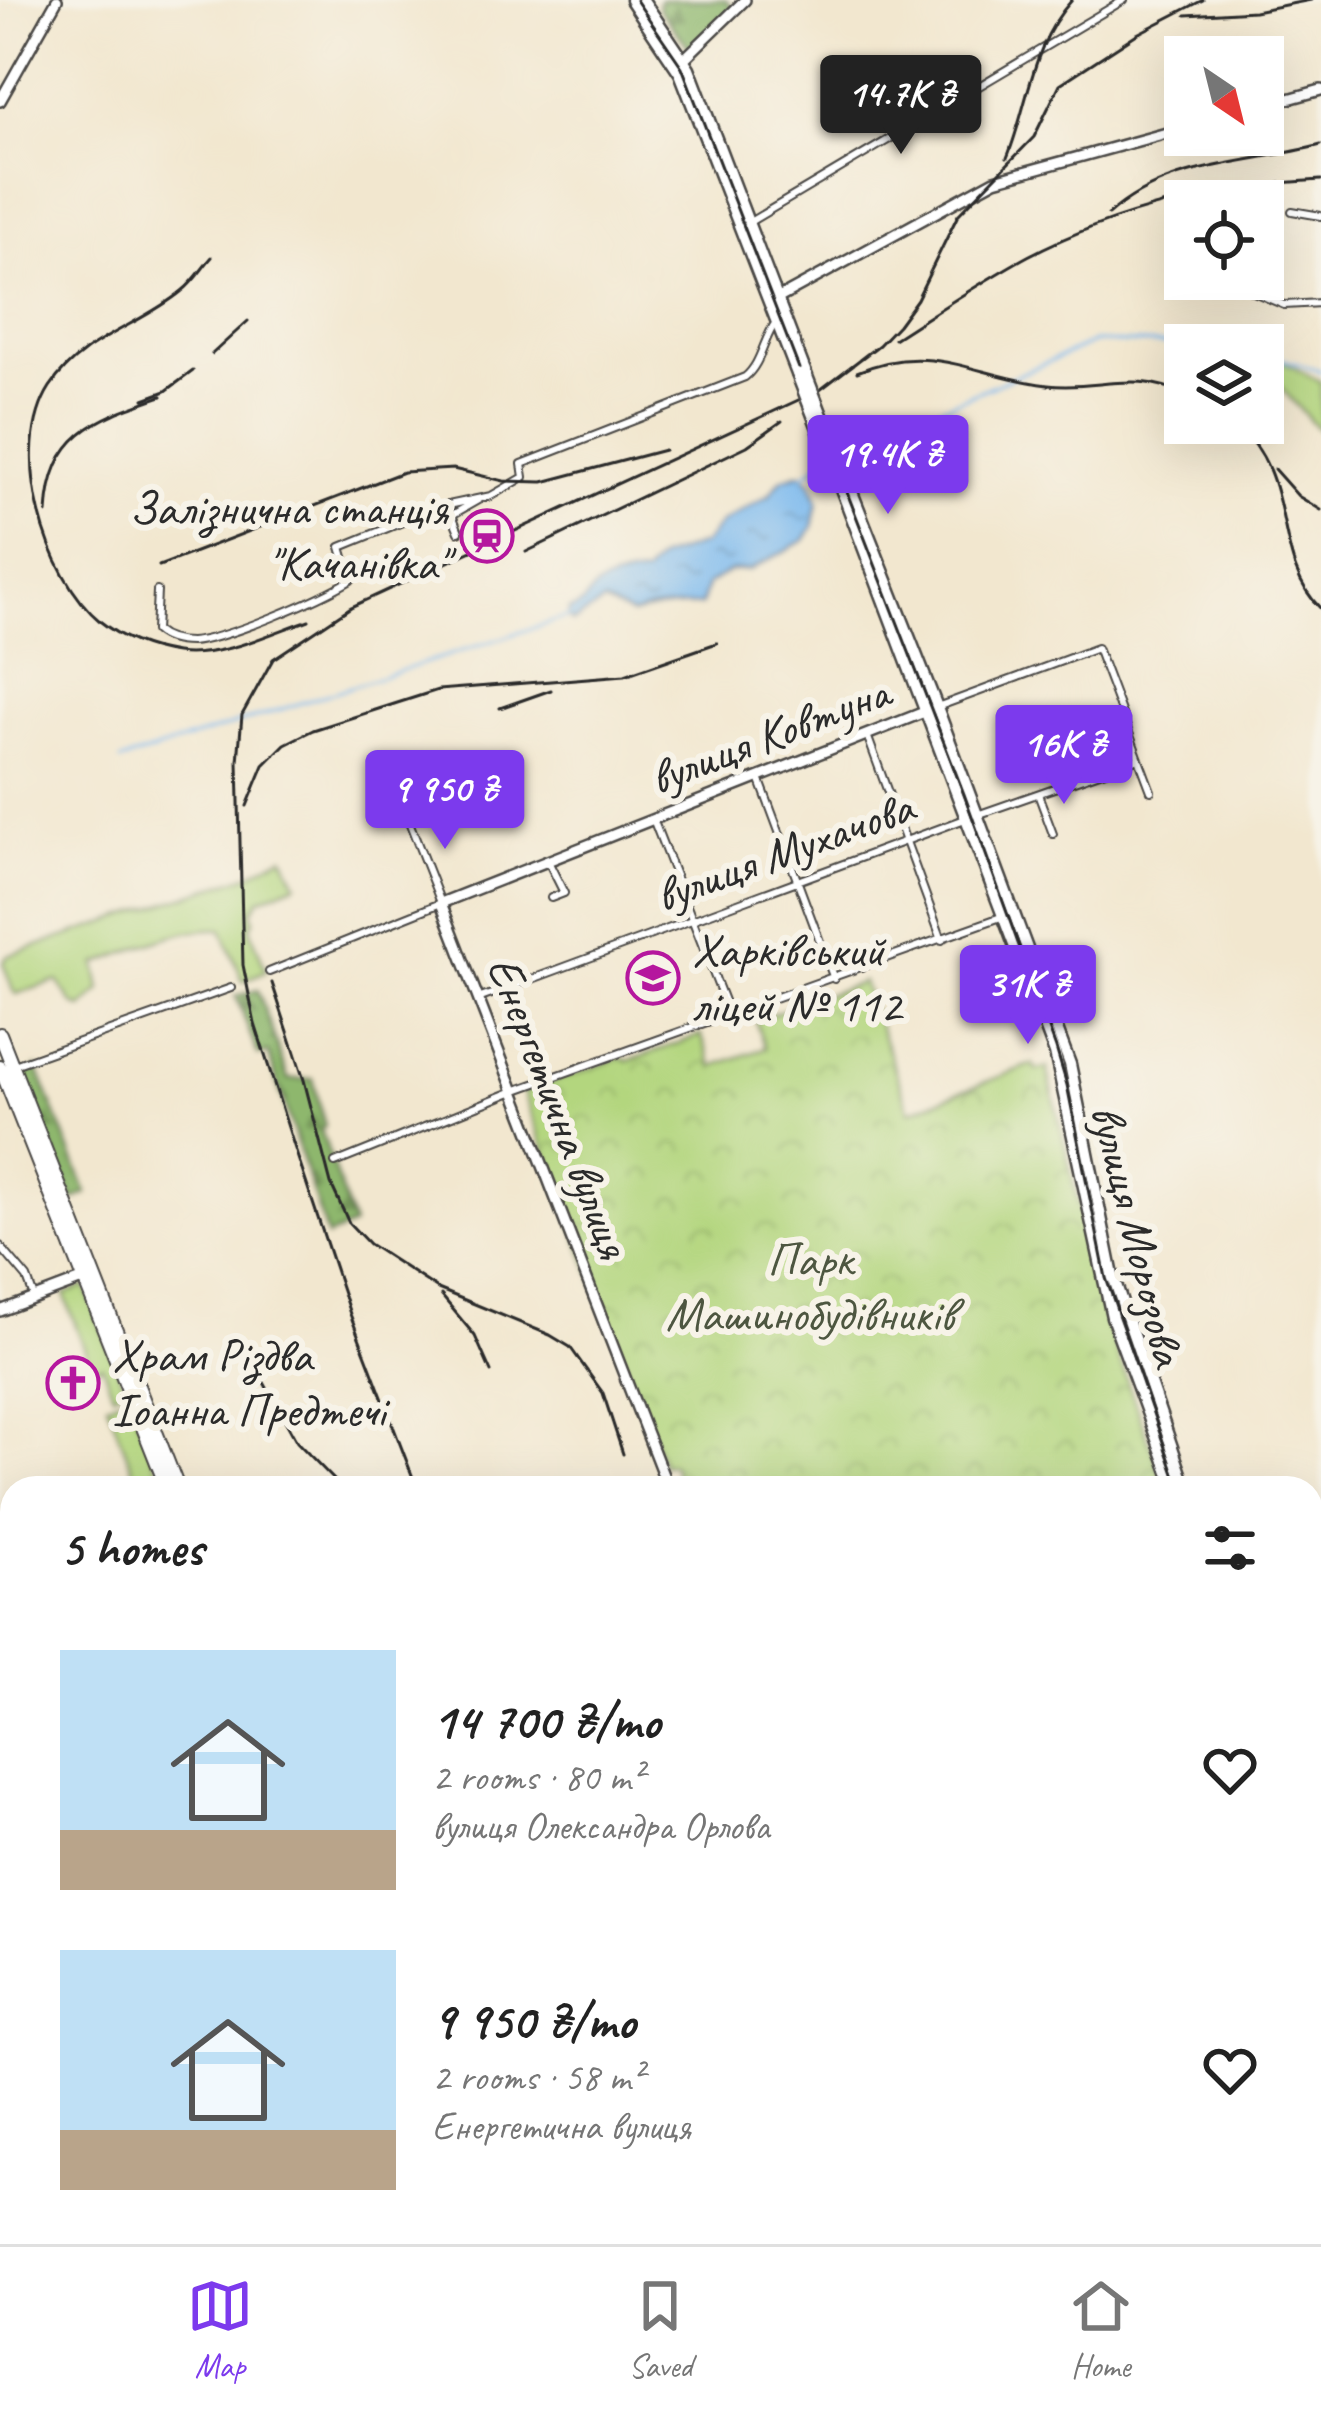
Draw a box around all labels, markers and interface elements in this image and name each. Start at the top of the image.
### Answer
north arrow [1164,36,1284,156]
map controls [1164,36,1284,444]
pin: 14.7K ₴ [790,55,1012,157]
text: 14.7K ₴ [847,69,955,118]
button: locate [1164,180,1284,300]
button: layers [1164,324,1284,444]
pin: 19.4K ₴ [777,415,999,517]
text: 19.4K ₴ [834,429,942,478]
place label: Залізнична станція "Качанівка" [129,478,458,593]
station icon: Залізнична станція "Качанівка" [459,508,515,564]
street label: вулиця Ковтуна [641,660,901,808]
pin: 16K ₴ [980,705,1148,807]
text: 16K ₴ [1022,719,1106,768]
pin: 9 950 ₴ [334,750,556,852]
text: 9 950 ₴ [392,764,498,813]
street label: вулиця Мухачова [647,776,924,925]
place label: Харківський ліцей № 112 [692,920,904,1035]
pin: 31K ₴ [944,945,1112,1047]
street label: Енергетична вулиця [474,948,645,1268]
school or university icon: Харківський ліцей № 112 [625,950,681,1006]
text: 31K ₴ [987,959,1069,1008]
street label: вулиця Морозова [1077,1098,1200,1375]
park label: Парк Машинобудівників [666,1229,966,1344]
place label: Храм Різдва Іоанна Предтечі [112,1325,390,1440]
church icon: Храм Різдва Іоанна Предтечі [45,1355,101,1411]
icon: filters [1197,1515,1263,1581]
text: 5 homes [60,1516,203,1580]
text: 14 700 ₴/mo [432,1689,660,1753]
icon: home [156,1698,300,1842]
icon: heart [1197,1737,1263,1803]
text: 2 rooms · 80 m² [432,1753,643,1802]
text: вулиця Олександра Орлова [432,1802,770,1851]
text: 9 950 ₴/mo [432,1989,635,2053]
icon: home [156,1998,300,2142]
icon: heart [1197,2037,1263,2103]
text: 2 rooms · 58 m² [432,2053,643,2102]
text: Енергетична вулиця [432,2102,691,2151]
tab: Map [187,2273,253,2387]
tab: Saved [627,2273,693,2387]
tab: Home [1068,2273,1134,2387]

